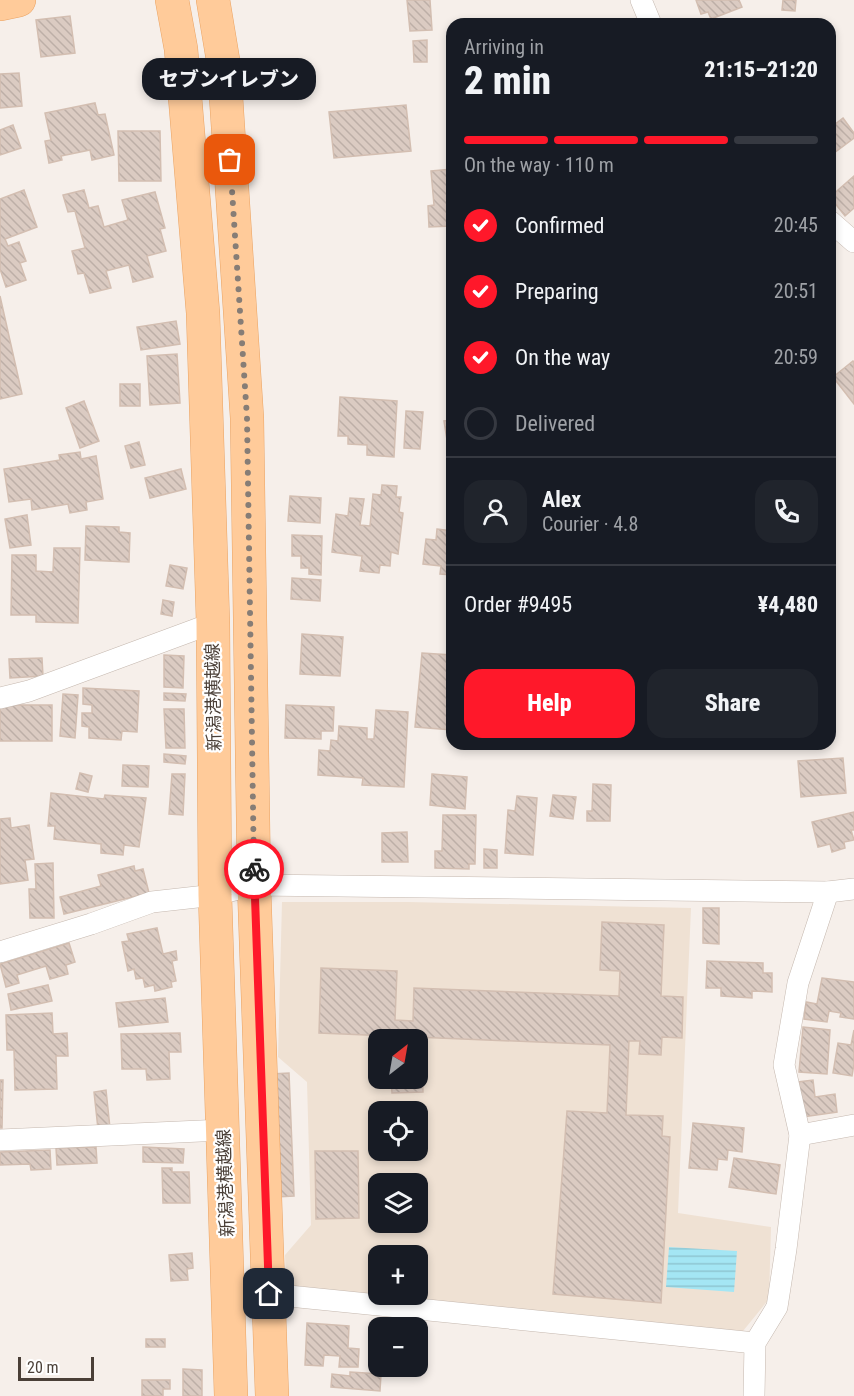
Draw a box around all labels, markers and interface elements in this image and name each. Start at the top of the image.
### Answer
text: Arriving in [464,35,544,59]
text: 21:15–21:20 [704,57,818,82]
callout: セブンイレブン [143,58,317,100]
text: 2 min [464,58,551,104]
text: セブンイレブン [159,67,299,91]
pin [204,134,255,185]
icon: bag [213,143,246,176]
text: On the way · 110 m [464,153,614,177]
icon: check [464,209,497,242]
text: Confirmed [515,213,604,238]
text: 20:45 [774,213,818,237]
icon: check [464,275,497,308]
text: Preparing [515,279,599,304]
text: 20:51 [774,279,818,303]
icon: check [464,341,497,374]
text: On the way [515,345,610,370]
text: 20:59 [774,345,818,369]
text: Delivered [515,411,595,436]
button: person [464,480,527,543]
button: phone [755,480,818,543]
text: Alex [542,487,581,512]
text: Courier · 4.8 [542,512,638,536]
text: Order #9495 [464,592,572,617]
text: ¥4,480 [758,592,818,617]
street label: 新潟港横越線 [202,643,224,751]
button: Help [464,669,635,738]
button: Share [647,669,818,738]
courier [224,839,284,899]
icon: bike [238,853,271,886]
north arrow [368,1029,428,1089]
map controls [368,1029,428,1377]
button: locate [368,1101,428,1161]
street label: 新潟港横越線 [213,1129,237,1237]
button: layers [368,1173,428,1233]
button: + [368,1245,428,1305]
pin [243,1268,294,1319]
icon: home [252,1277,285,1310]
button: − [368,1317,428,1377]
scale bar [18,1354,94,1382]
text: 20 m [27,1358,59,1377]

